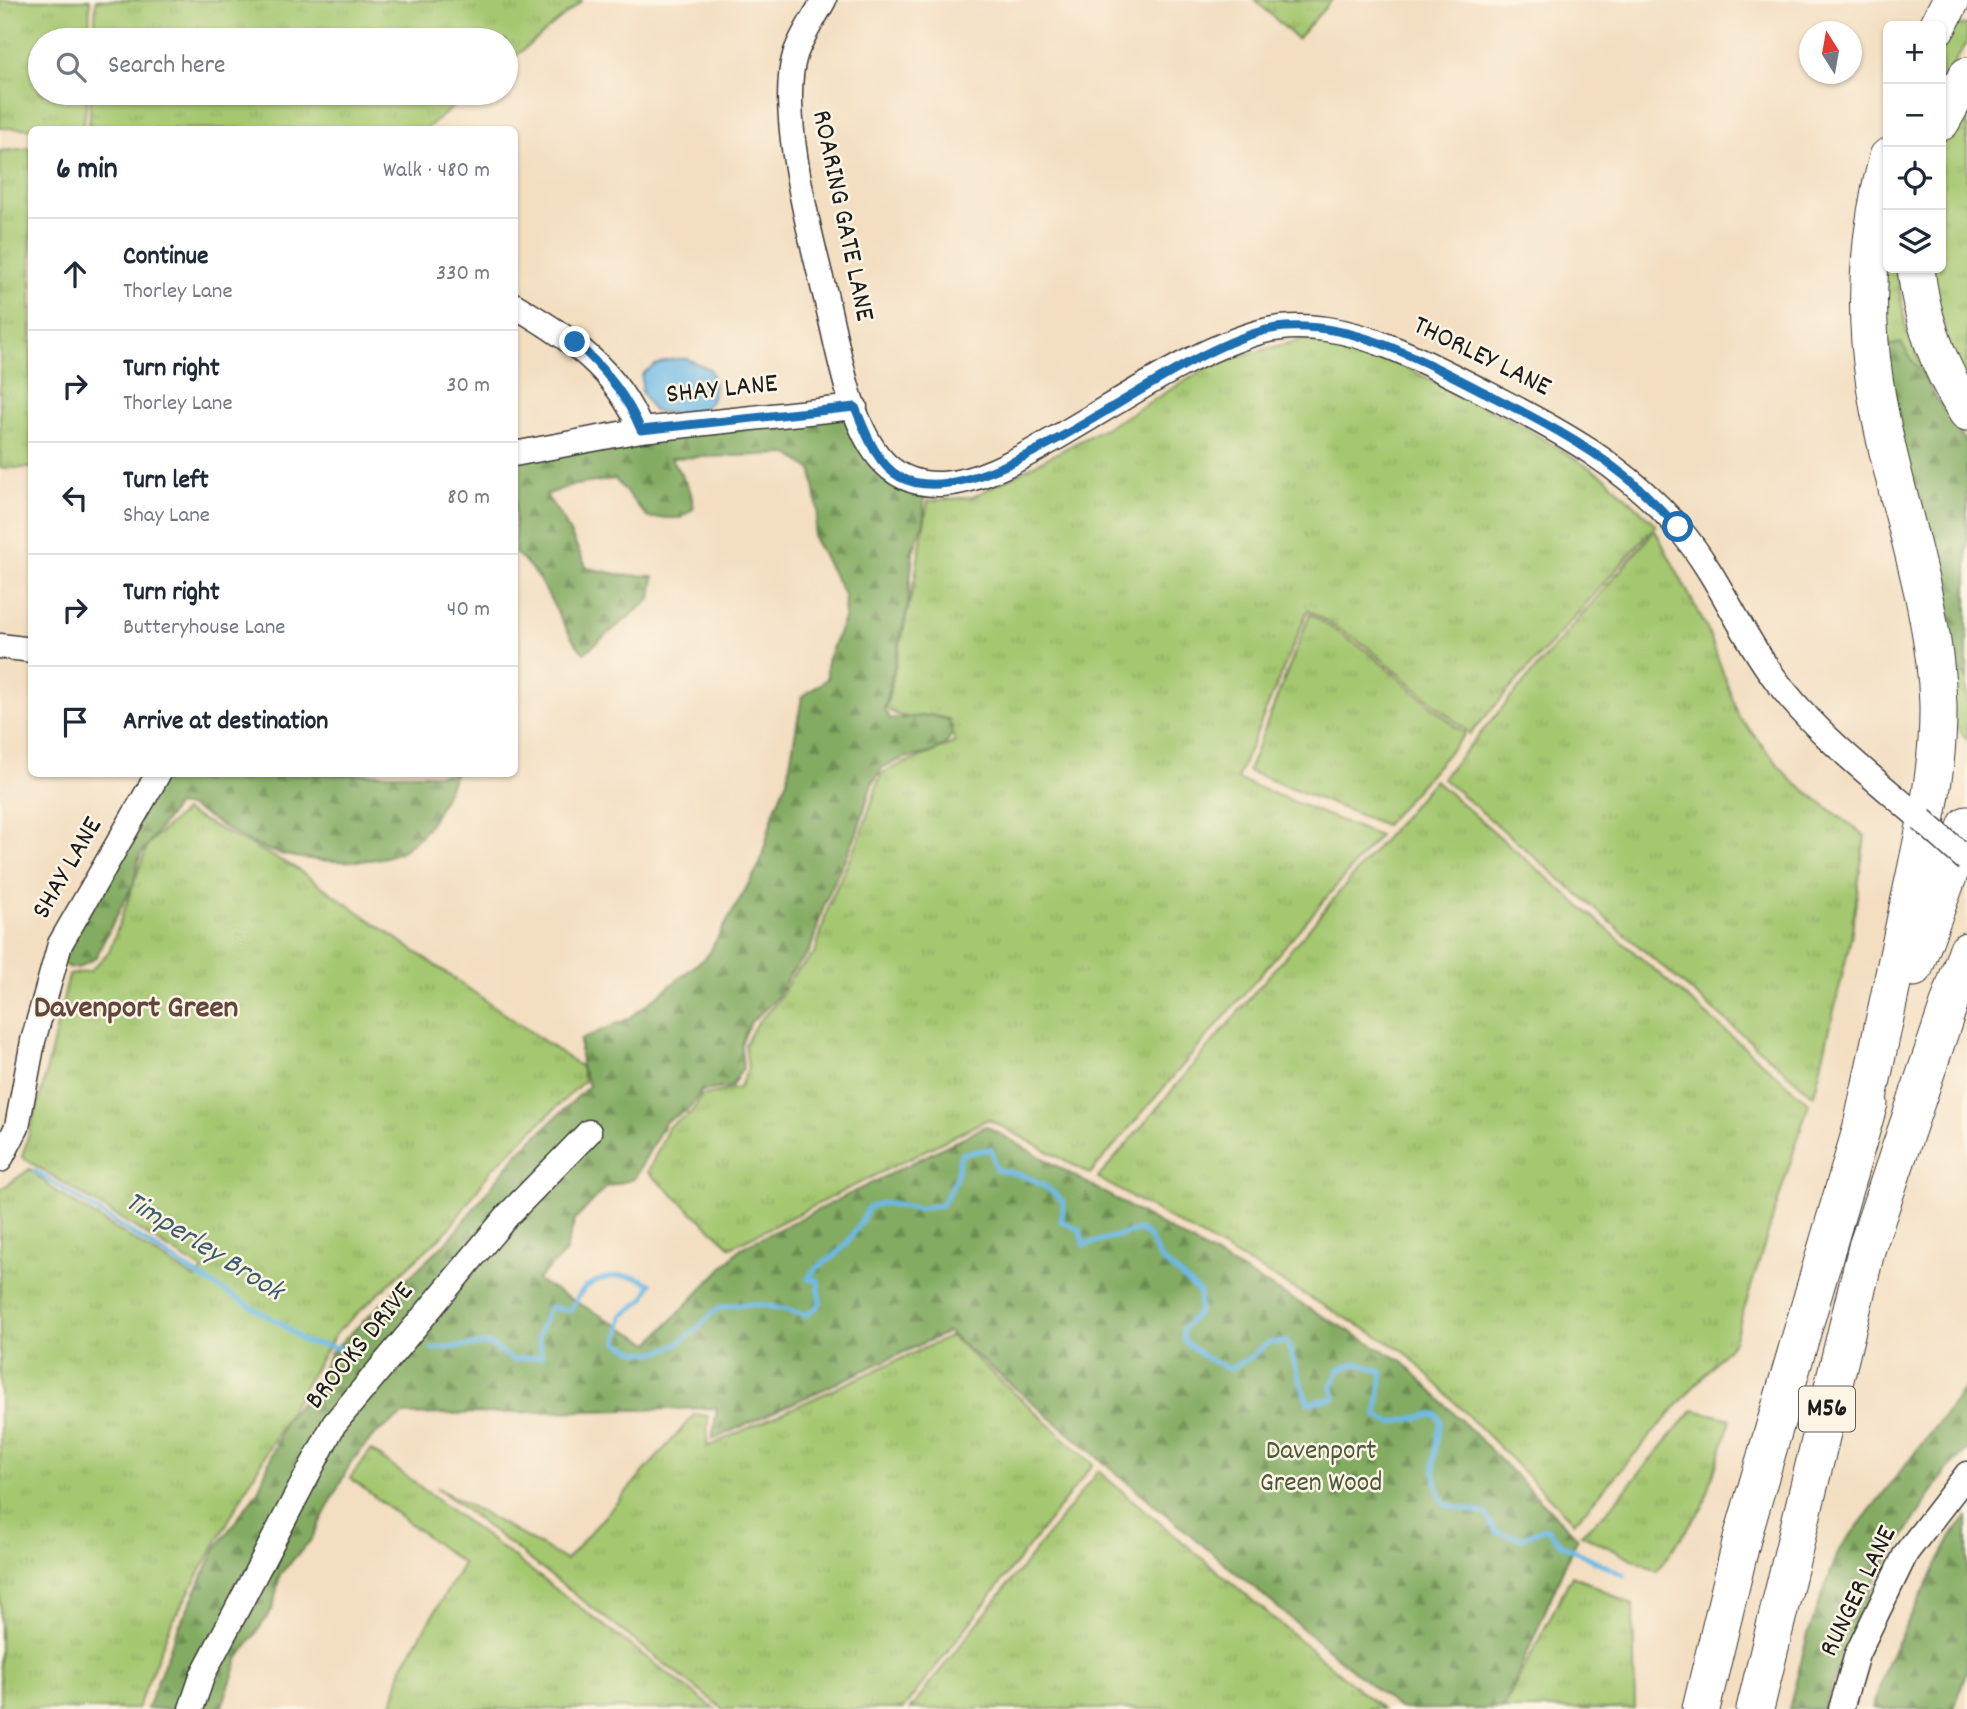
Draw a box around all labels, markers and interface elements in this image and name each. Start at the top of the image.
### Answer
north arrow [1799,21,1862,84]
map controls [1883,21,1946,273]
button: + [1883,21,1946,84]
search box [28,28,518,105]
icon: search [52,48,90,86]
text: Search here [108,48,226,85]
button: − [1883,84,1946,147]
street label: ROARING GATE LANE [799,107,883,325]
button: locate [1883,147,1946,210]
text: 6 min [56,150,118,193]
text: Walk · 480 m [383,155,490,188]
button: layers [1883,210,1946,273]
text: Continue [123,239,208,276]
icon: ahead [56,255,94,293]
text: 330 m [436,258,490,291]
text: Thorley Lane [123,276,233,309]
street label: THORLEY LANE [1405,307,1557,409]
route end [559,326,590,357]
text: Turn right [123,351,220,388]
street label: SHAY LANE [664,365,780,417]
icon: right [56,367,94,405]
text: 30 m [446,370,490,403]
text: Thorley Lane [123,388,233,421]
text: Turn left [123,463,209,500]
icon: left [56,479,94,517]
text: 80 m [447,482,490,515]
text: Shay Lane [123,500,210,533]
route start [1662,511,1693,542]
text: Turn right [123,575,220,612]
icon: right [56,591,94,629]
text: 40 m [447,594,490,627]
text: Butteryhouse Lane [123,612,285,645]
icon: arrive [56,703,94,741]
text: Arrive at destination [123,704,328,741]
street label: SHAY LANE [24,810,114,927]
district label: Davenport Green [34,987,238,1033]
water label: Timperley Brook [115,1182,293,1315]
street label: BROOKS DRIVE [297,1274,425,1419]
road number: M56 [1799,1386,1855,1432]
park label: Davenport Green Wood [1260,1433,1382,1505]
street label: RUNGER LANE [1811,1520,1909,1664]

